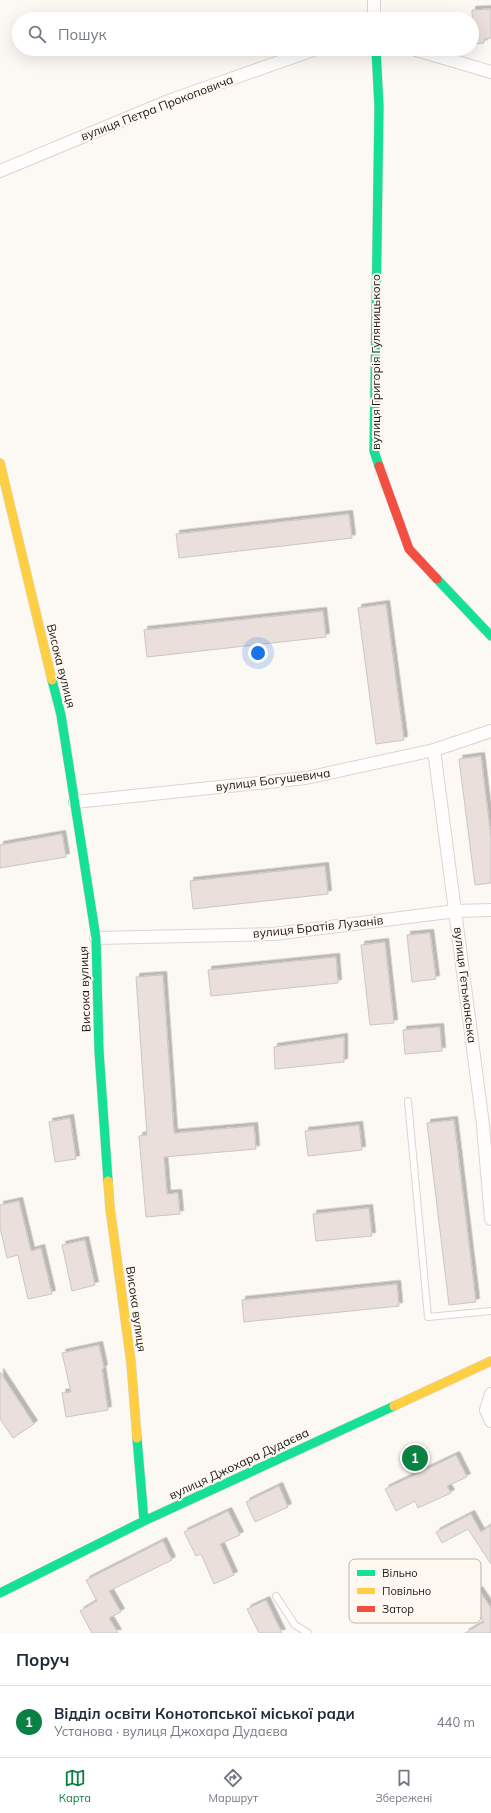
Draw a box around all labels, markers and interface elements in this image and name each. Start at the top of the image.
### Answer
search box [12,12,479,56]
icon: search [26,23,48,45]
text: Пошук [58,25,107,44]
street label: вулиця Петра Прокоповича [78,71,235,144]
street label: вулиця Григорія Гуляницького [368,274,383,450]
street label: Висока вулиця [44,622,79,710]
your location [248,643,268,663]
street label: вулиця Богушевича [215,765,331,794]
street label: вулиця Братів Лузанів [252,912,384,941]
street label: вулиця Гетьманська [451,926,480,1044]
street label: Висока вулиця [76,946,93,1032]
street label: Висока вулиця [123,1265,150,1353]
street label: вулиця Джохара Дудаєва [167,1425,311,1503]
pin: 1 [402,1443,428,1473]
legend [349,1559,481,1623]
text: Вільно [382,1566,418,1580]
text: Повільно [382,1584,431,1598]
text: Затор [382,1602,414,1616]
text: Поруч [16,1649,69,1670]
text: Відділ освіти Конотопської міської ради [54,1704,355,1723]
text: 1 [25,1714,33,1730]
text: 440 m [437,1714,475,1730]
text: Установа · вулиця Джохара Дудаєва [54,1723,288,1739]
tab: Карта [59,1767,91,1805]
tab: Маршрут [209,1767,258,1805]
tab: Збережені [375,1767,432,1805]

